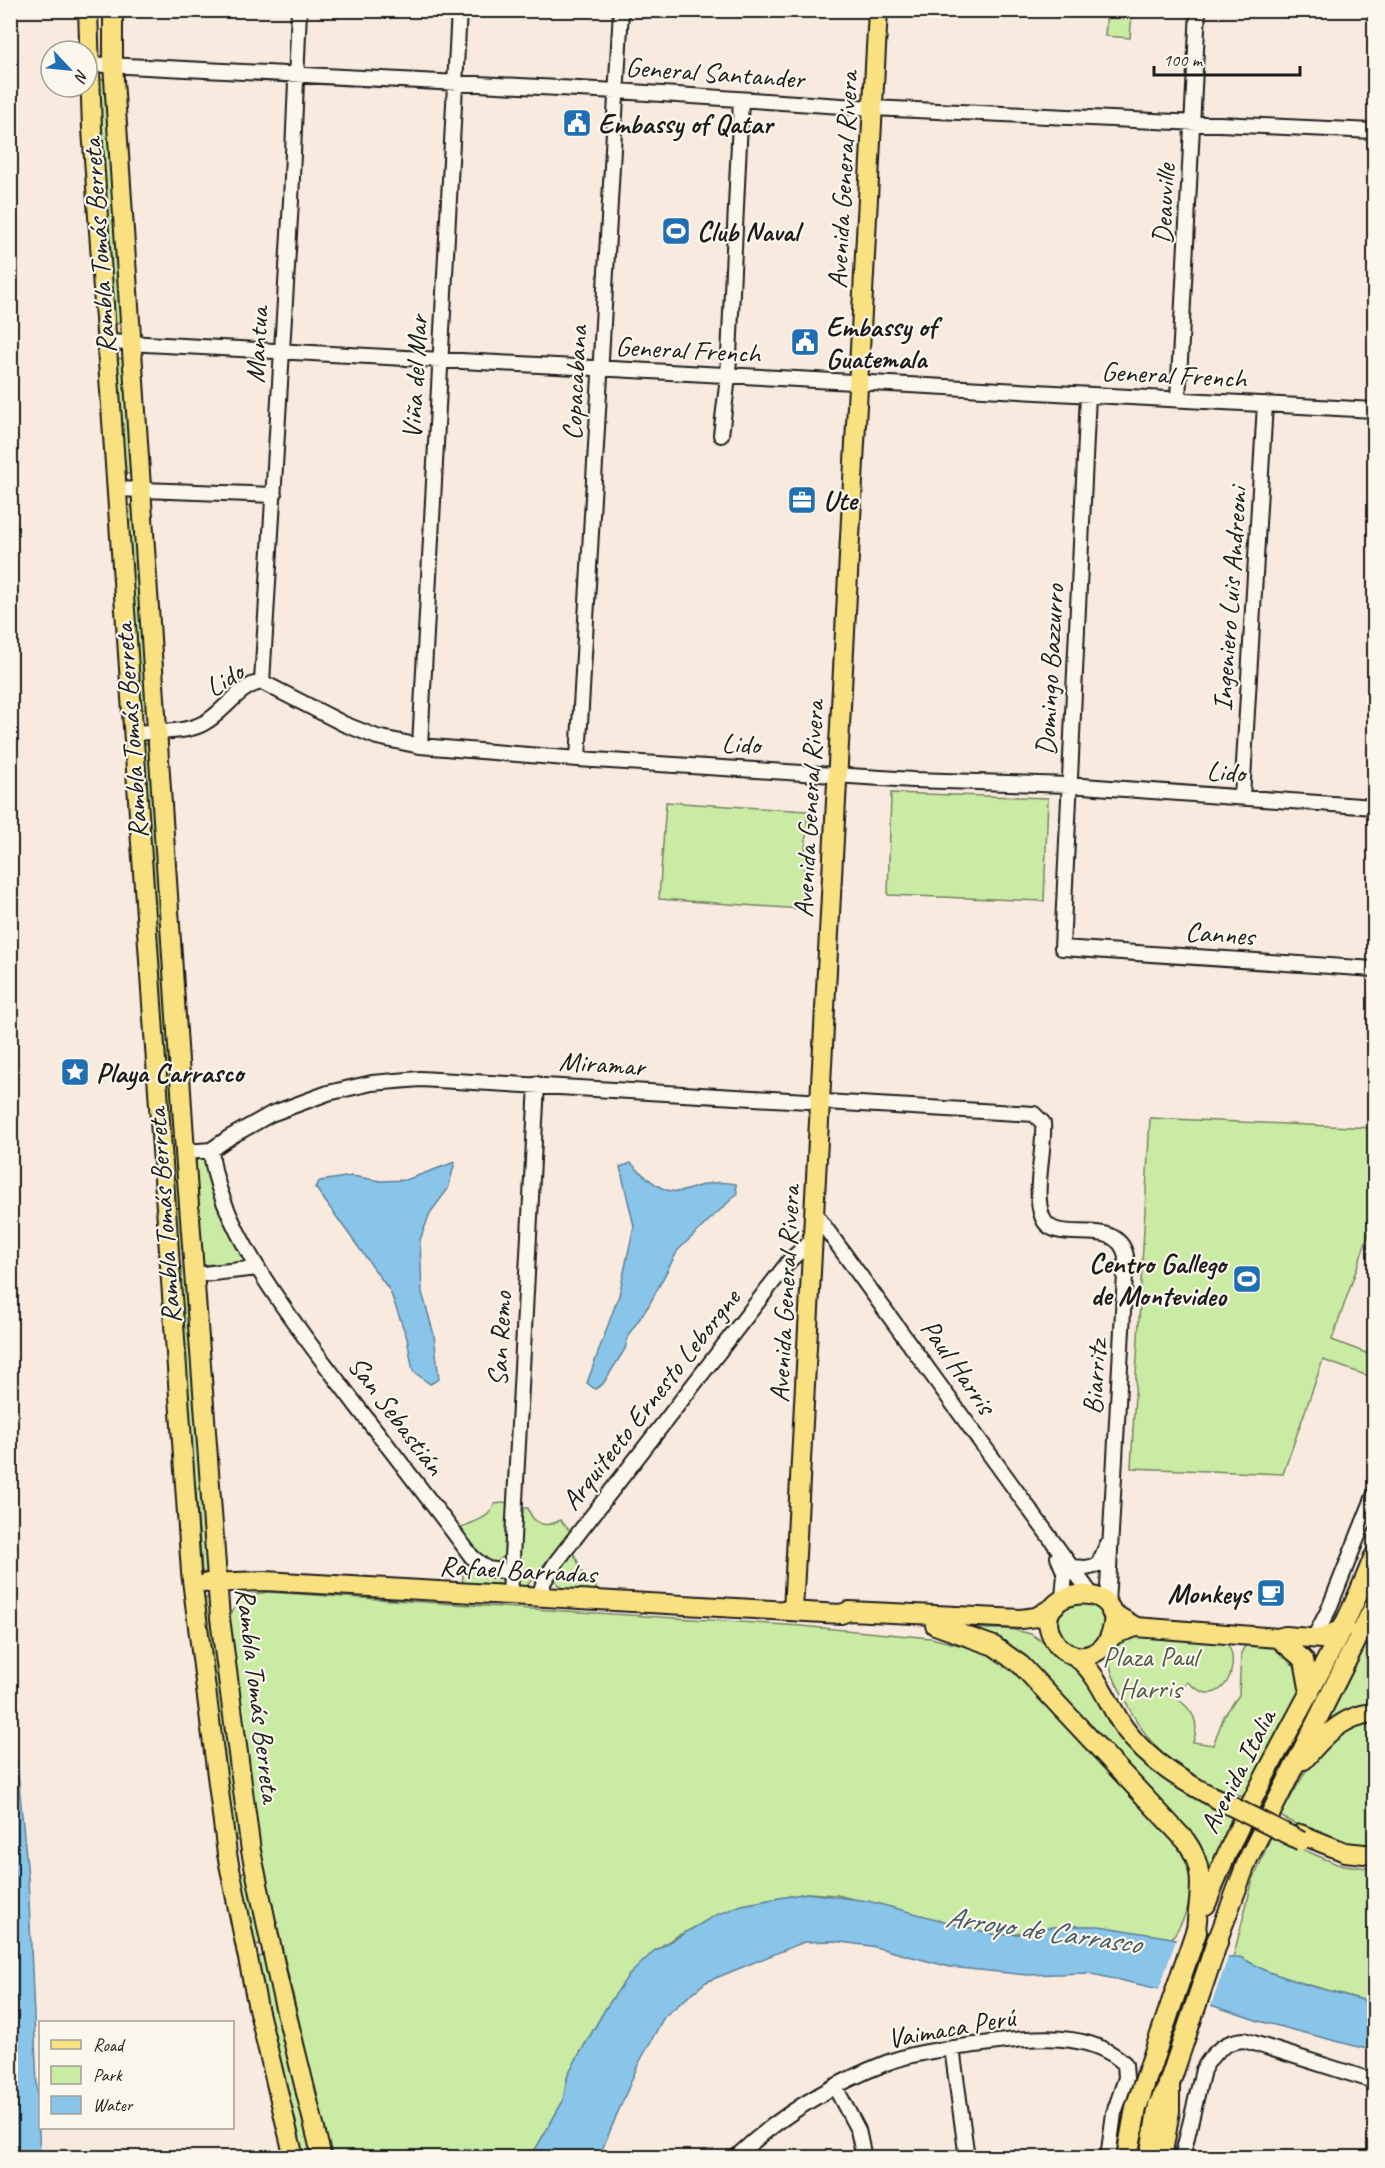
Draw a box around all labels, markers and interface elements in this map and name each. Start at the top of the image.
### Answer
north arrow [39,39,99,99]
scale bar [1154,39,1300,77]
street label: General Santander [624,49,807,96]
text: 100 m [1163,49,1204,71]
text: N [69,66,93,87]
street label: Avenida General Rivera [819,68,866,289]
place label: Embassy of Qatar [598,106,775,142]
public building icon: Embassy of Qatar [561,107,593,139]
street label: Rambla Tomás Berreta [73,135,123,355]
street label: Deauville [1144,161,1183,245]
place label: Club Naval [697,214,805,249]
sports icon: Club Naval [660,215,692,247]
street label: Mantua [237,304,276,384]
place label: Embassy of Guatemala [826,309,943,376]
street label: Viña del Mar [394,312,435,440]
street label: Copacabana [554,323,595,441]
public building icon: Embassy of Guatemala [789,326,821,358]
street label: General French [615,328,763,371]
street label: General French [1101,353,1249,396]
street label: Ingeniero Luis Andreoni [1204,482,1255,712]
place label: Ute [823,483,859,518]
office icon: Ute [786,484,818,516]
street label: Domingo Bazzurro [1028,581,1072,756]
street label: Rambla Tomás Berreta [105,620,155,840]
street label: Lido [199,653,252,705]
street label: Avenida General Rivera [785,697,832,918]
street label: Lido [721,725,764,762]
street label: Lido [1206,753,1249,791]
street label: Cannes [1184,914,1258,954]
street label: Miramar [558,1043,648,1084]
place label: Playa Carrasco [96,1055,246,1091]
place icon: Playa Carrasco [59,1056,91,1088]
street label: Rambla Tomás Berreta [138,1105,188,1325]
street label: Avenida General Rivera [761,1182,808,1403]
place label: Centro Gallego de Montevideo [1089,1246,1229,1313]
sports icon: Centro Gallego de Montevideo [1231,1263,1263,1295]
street label: Arquitecto Ernesto Leborgne [553,1280,749,1517]
street label: San Remo [480,1289,520,1387]
street label: Paul Harris [913,1312,1005,1423]
street label: Biarritz [1074,1335,1115,1416]
street label: San Sebastián [340,1349,454,1483]
street label: Rafael Barradas [439,1548,600,1591]
place label: Monkeys [1167,1576,1253,1611]
cafe icon: Monkeys [1255,1577,1287,1609]
street label: Rambla Tomás Berreta [228,1586,289,1807]
park label: Plaza Paul Harris [1102,1639,1203,1706]
street label: Avenida Italia [1191,1701,1285,1839]
water label: Arroyo de Carrasco [943,1898,1146,1963]
street label: Vaimaca Perú [885,1999,1020,2056]
legend [39,2021,234,2129]
text: Road [93,2034,126,2056]
text: Park [93,2064,123,2086]
text: Water [93,2094,134,2116]

